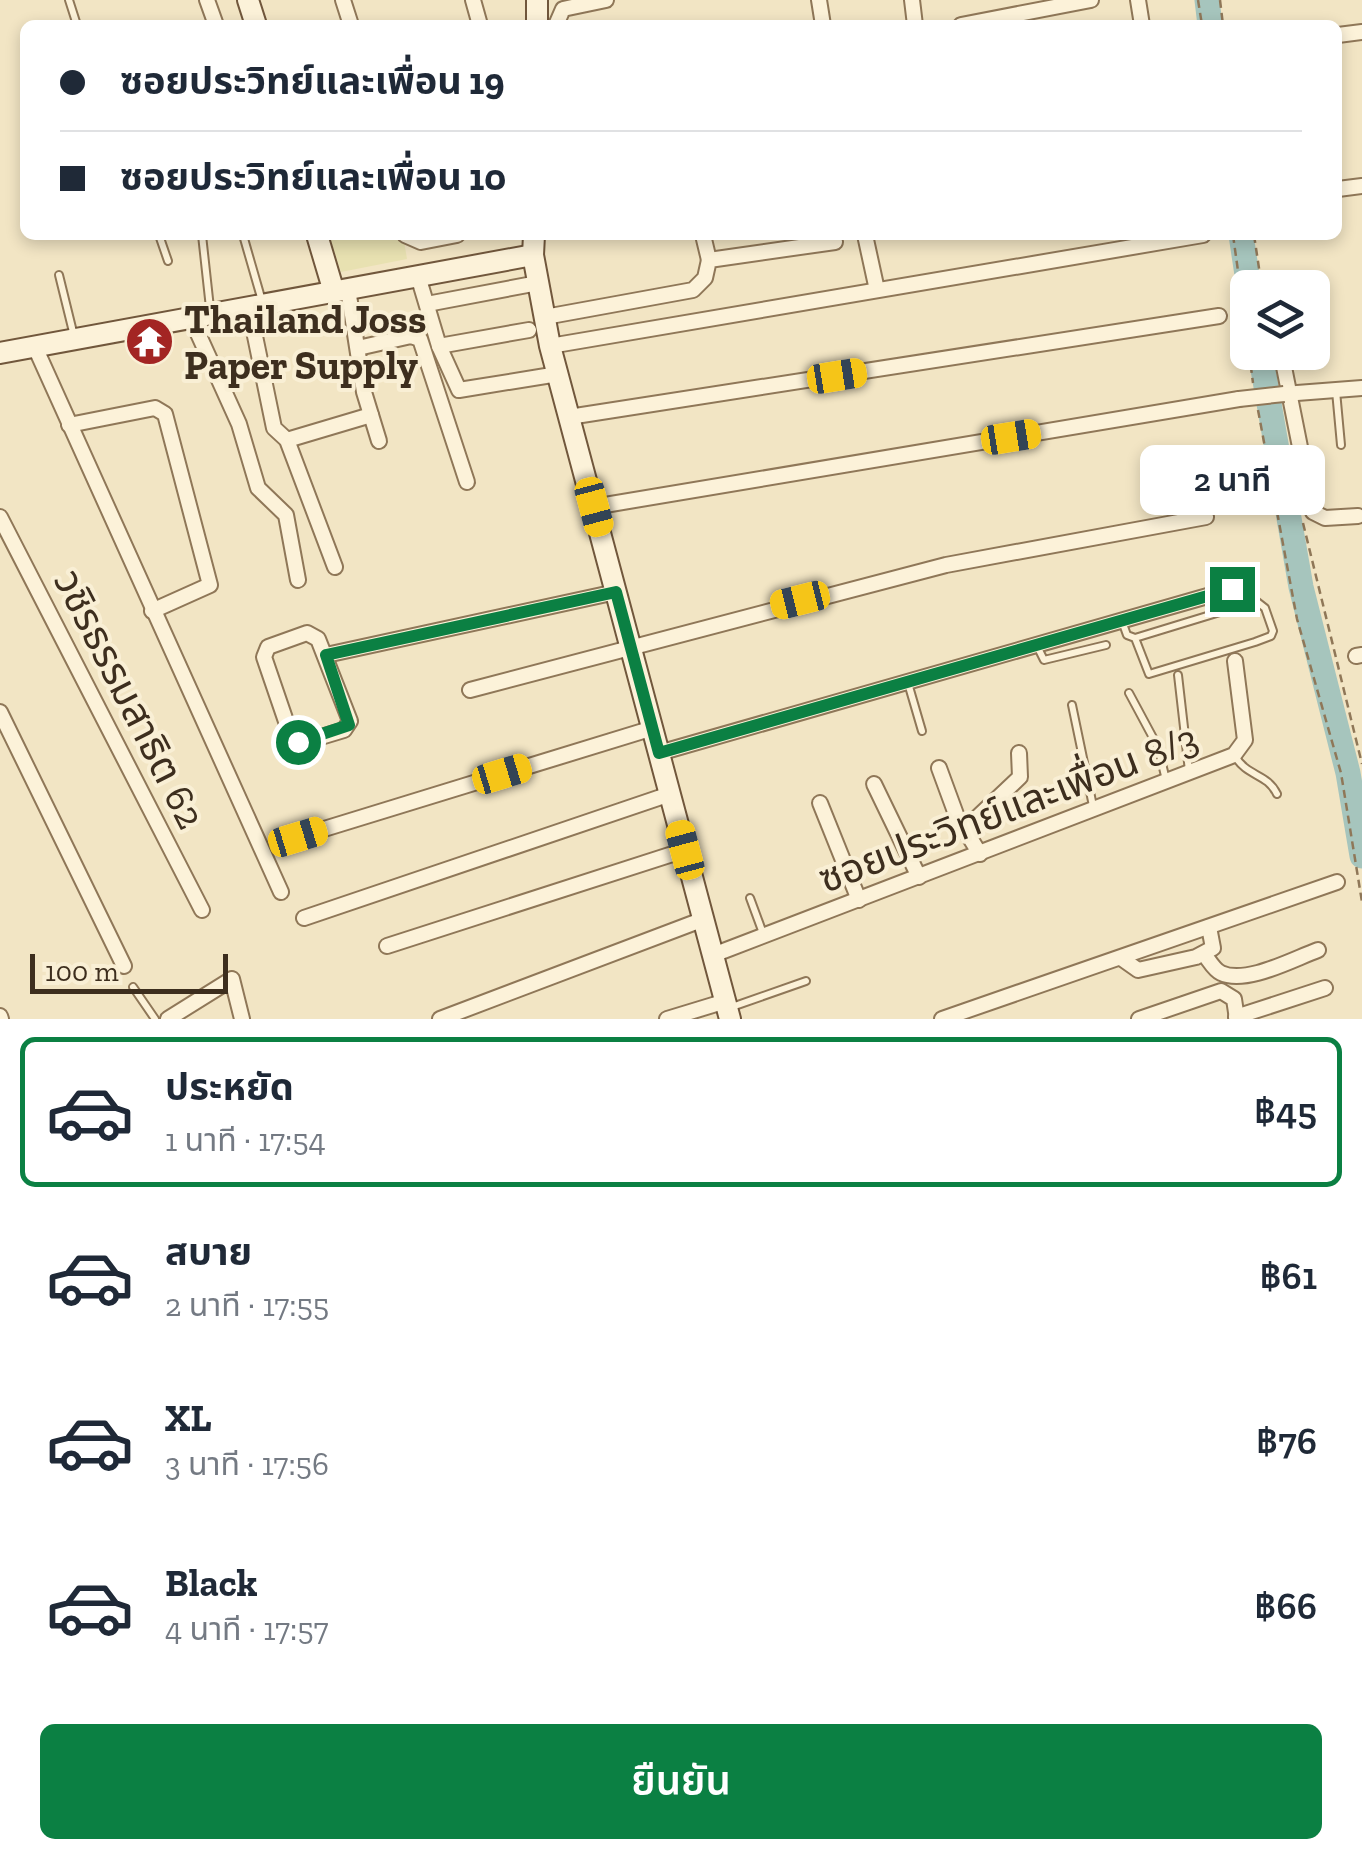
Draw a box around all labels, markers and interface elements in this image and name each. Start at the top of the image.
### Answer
text: ซอยประวิทย์และเพื่อน 19 [120,58,505,104]
text: ซอยประวิทย์และเพื่อน 10 [120,154,506,200]
map controls [1230,270,1330,370]
button: layers [1230,270,1330,370]
place label: Thailand Joss Paper Supply [184,295,426,389]
temple icon: Thailand Joss Paper Supply [123,316,175,368]
car [805,356,869,396]
car [979,417,1043,457]
callout: 2 นาที [1140,444,1324,514]
text: 2 นาที [1194,461,1271,499]
car [572,474,616,540]
street label: วชิรธรรมสาธิต 62 [44,562,216,836]
route end [1210,567,1255,612]
car [767,578,833,622]
street label: ซอยประวิทย์และเพื่อน 8/3 [811,711,1204,902]
route start [276,720,321,765]
car [469,751,535,797]
car [265,814,331,860]
car [663,817,707,883]
scale bar [30,949,228,994]
text: 100 m [45,955,119,988]
text: ประหยัด [165,1064,294,1110]
icon: car [45,1067,135,1157]
text: ฿45 [1254,1088,1317,1134]
text: 1 นาที · 17:54 [165,1121,326,1159]
text: สบาย [165,1229,252,1275]
icon: car [45,1232,135,1322]
text: ฿61 [1260,1253,1317,1299]
text: 2 นาที · 17:55 [165,1286,329,1324]
text: XL [165,1395,212,1441]
icon: car [45,1397,135,1487]
text: ฿76 [1256,1418,1317,1464]
text: 3 นาที · 17:56 [165,1445,329,1483]
text: Black [165,1560,258,1606]
icon: car [45,1562,135,1652]
text: ฿66 [1254,1583,1317,1629]
text: 4 นาที · 17:57 [165,1610,329,1648]
button: ยืนยัน [40,1724,1322,1839]

